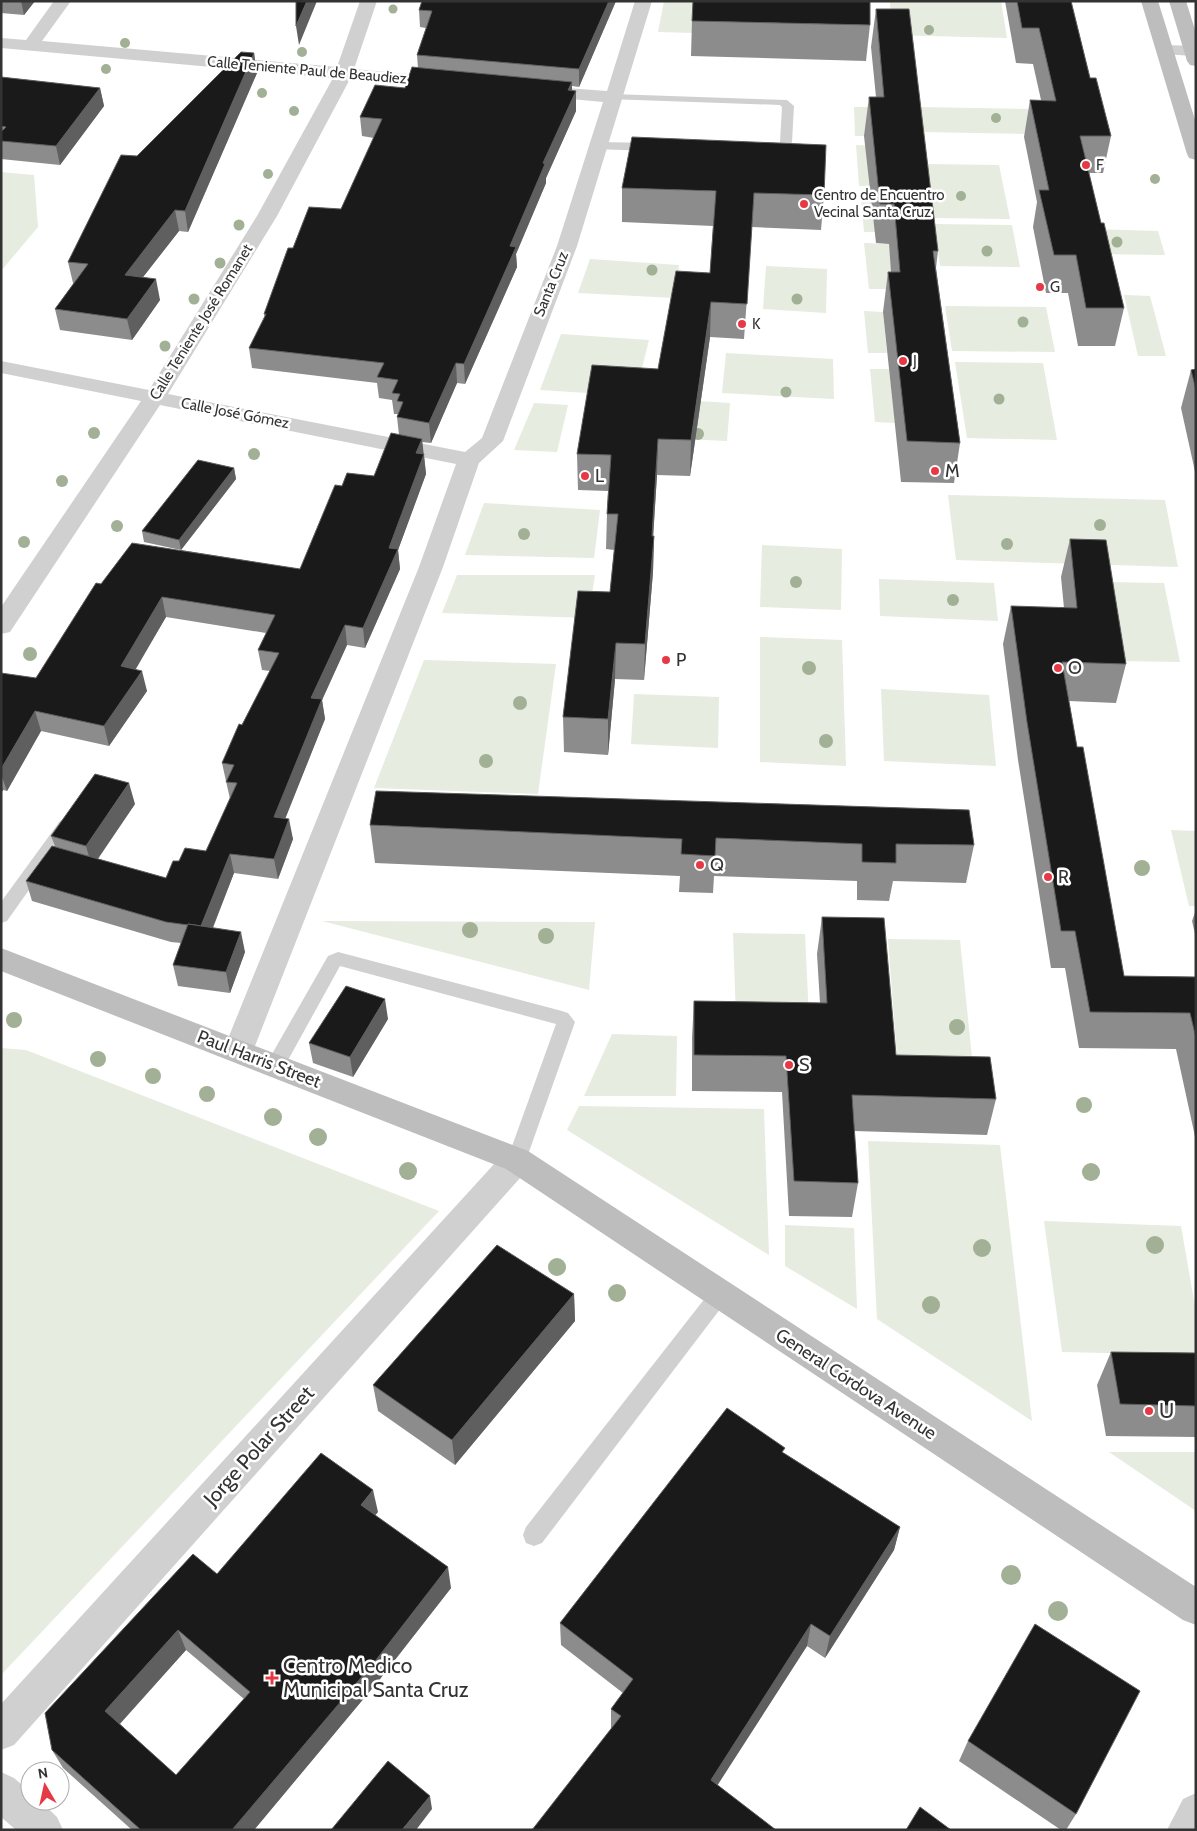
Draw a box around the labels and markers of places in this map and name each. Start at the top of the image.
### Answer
place label: F [1096,156,1104,174]
marker: F [1080,159,1092,171]
place label: Centro de Encuentro Vecinal Santa Cruz [814,186,945,221]
marker: Centro de Encuentro Vecinal Santa Cruz [798,198,810,210]
place label: G [1050,278,1060,296]
marker: G [1034,281,1046,293]
place label: K [752,315,761,333]
marker: K [736,318,748,330]
place label: J [912,352,917,370]
marker: J [897,355,909,367]
place label: M [945,460,960,482]
place label: L [595,465,604,487]
marker: M [929,465,941,477]
marker: L [579,470,591,482]
place label: P [676,649,686,671]
marker: P [660,654,672,666]
place label: O [1068,657,1082,679]
marker: O [1052,662,1064,674]
place label: Q [710,854,724,876]
marker: Q [694,859,706,871]
place label: R [1058,866,1069,888]
marker: R [1042,871,1054,883]
place label: S [799,1054,810,1076]
marker: S [783,1059,795,1071]
place label: U [1159,1398,1174,1423]
marker: U [1143,1405,1155,1417]
place label: Centro Medico Municipal Santa Cruz [283,1653,469,1702]
marker: Centro Medico Municipal Santa Cruz [265,1671,279,1685]

